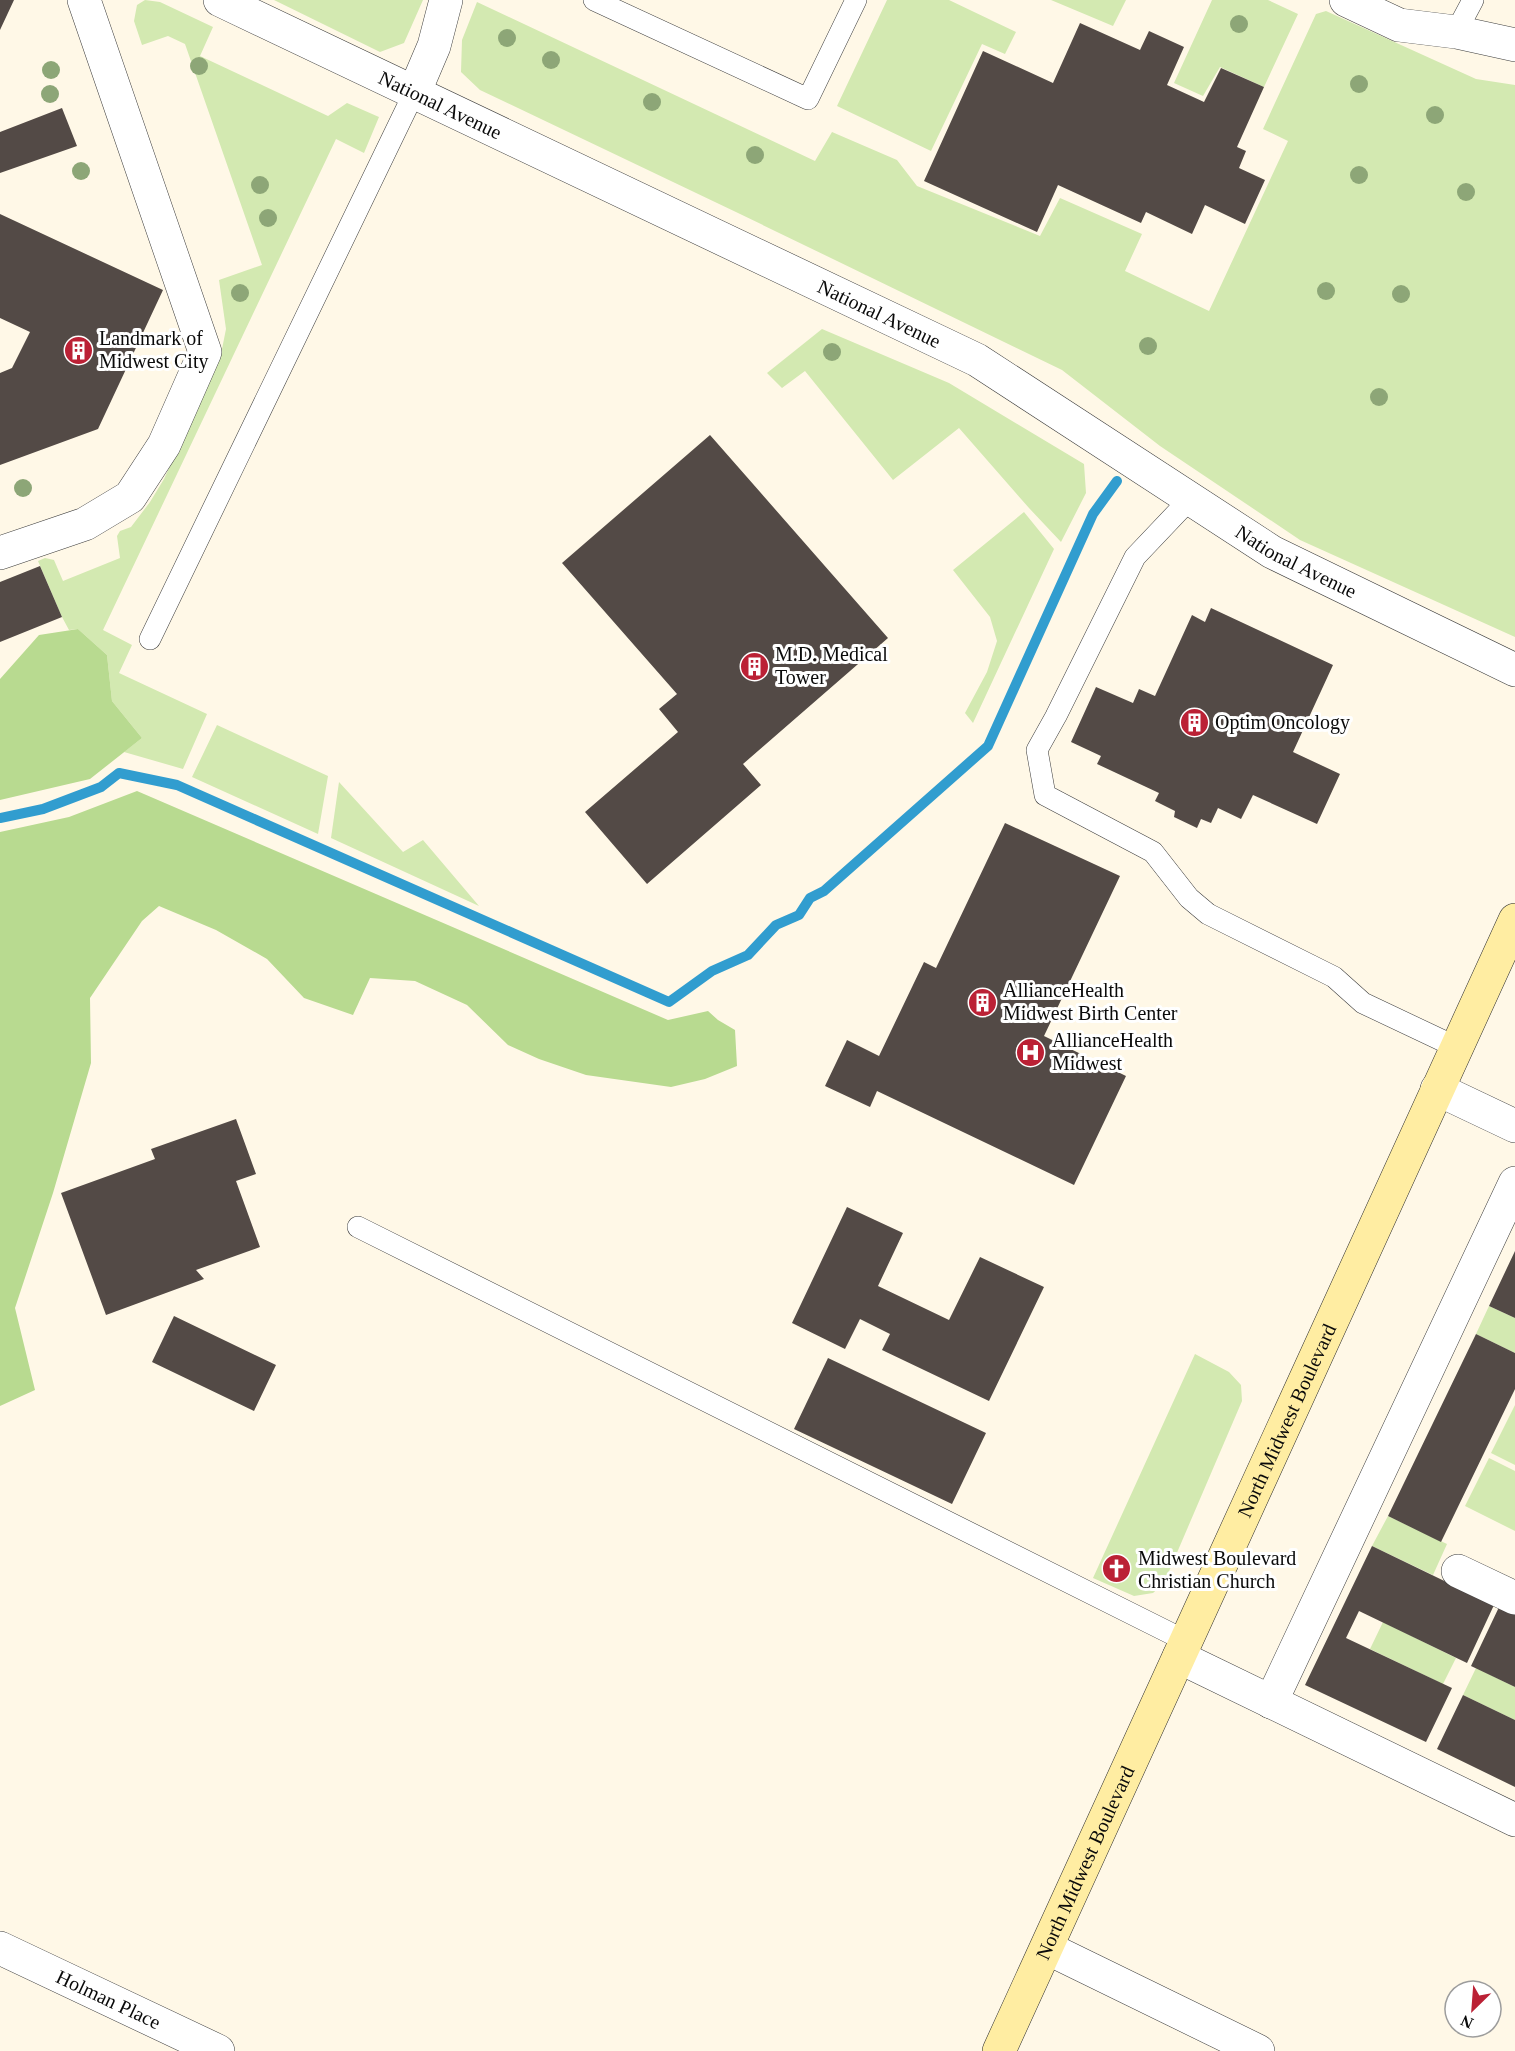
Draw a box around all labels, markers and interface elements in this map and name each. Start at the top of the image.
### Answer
street label: National Avenue [375,66,505,143]
street label: National Avenue [814,275,944,352]
place label: Landmark of Midwest City [99,327,208,373]
building icon: Landmark of Midwest City [62,334,94,366]
street label: National Avenue [1232,520,1360,602]
place label: M.D. Medical Tower [775,643,888,688]
building icon: M.D. Medical Tower [738,650,770,682]
building icon: Optim Oncology [1178,706,1210,738]
place label: Optim Oncology [1215,711,1350,734]
place label: AllianceHealth Midwest Birth Center [1003,979,1178,1024]
building icon: AllianceHealth Midwest Birth Center [966,986,998,1018]
place label: AllianceHealth Midwest [1052,1029,1173,1074]
hospital icon: AllianceHealth Midwest [1015,1036,1047,1068]
street label: North Midwest Boulevard [1233,1320,1340,1521]
place label: Midwest Boulevard Christian Church [1138,1547,1296,1592]
church icon: Midwest Boulevard Christian Church [1101,1553,1133,1585]
street label: North Midwest Boulevard [1031,1763,1139,1963]
street label: Holman Place [53,1965,164,2033]
north arrow [1443,1979,1503,2039]
text: N [1458,2012,1476,2032]

